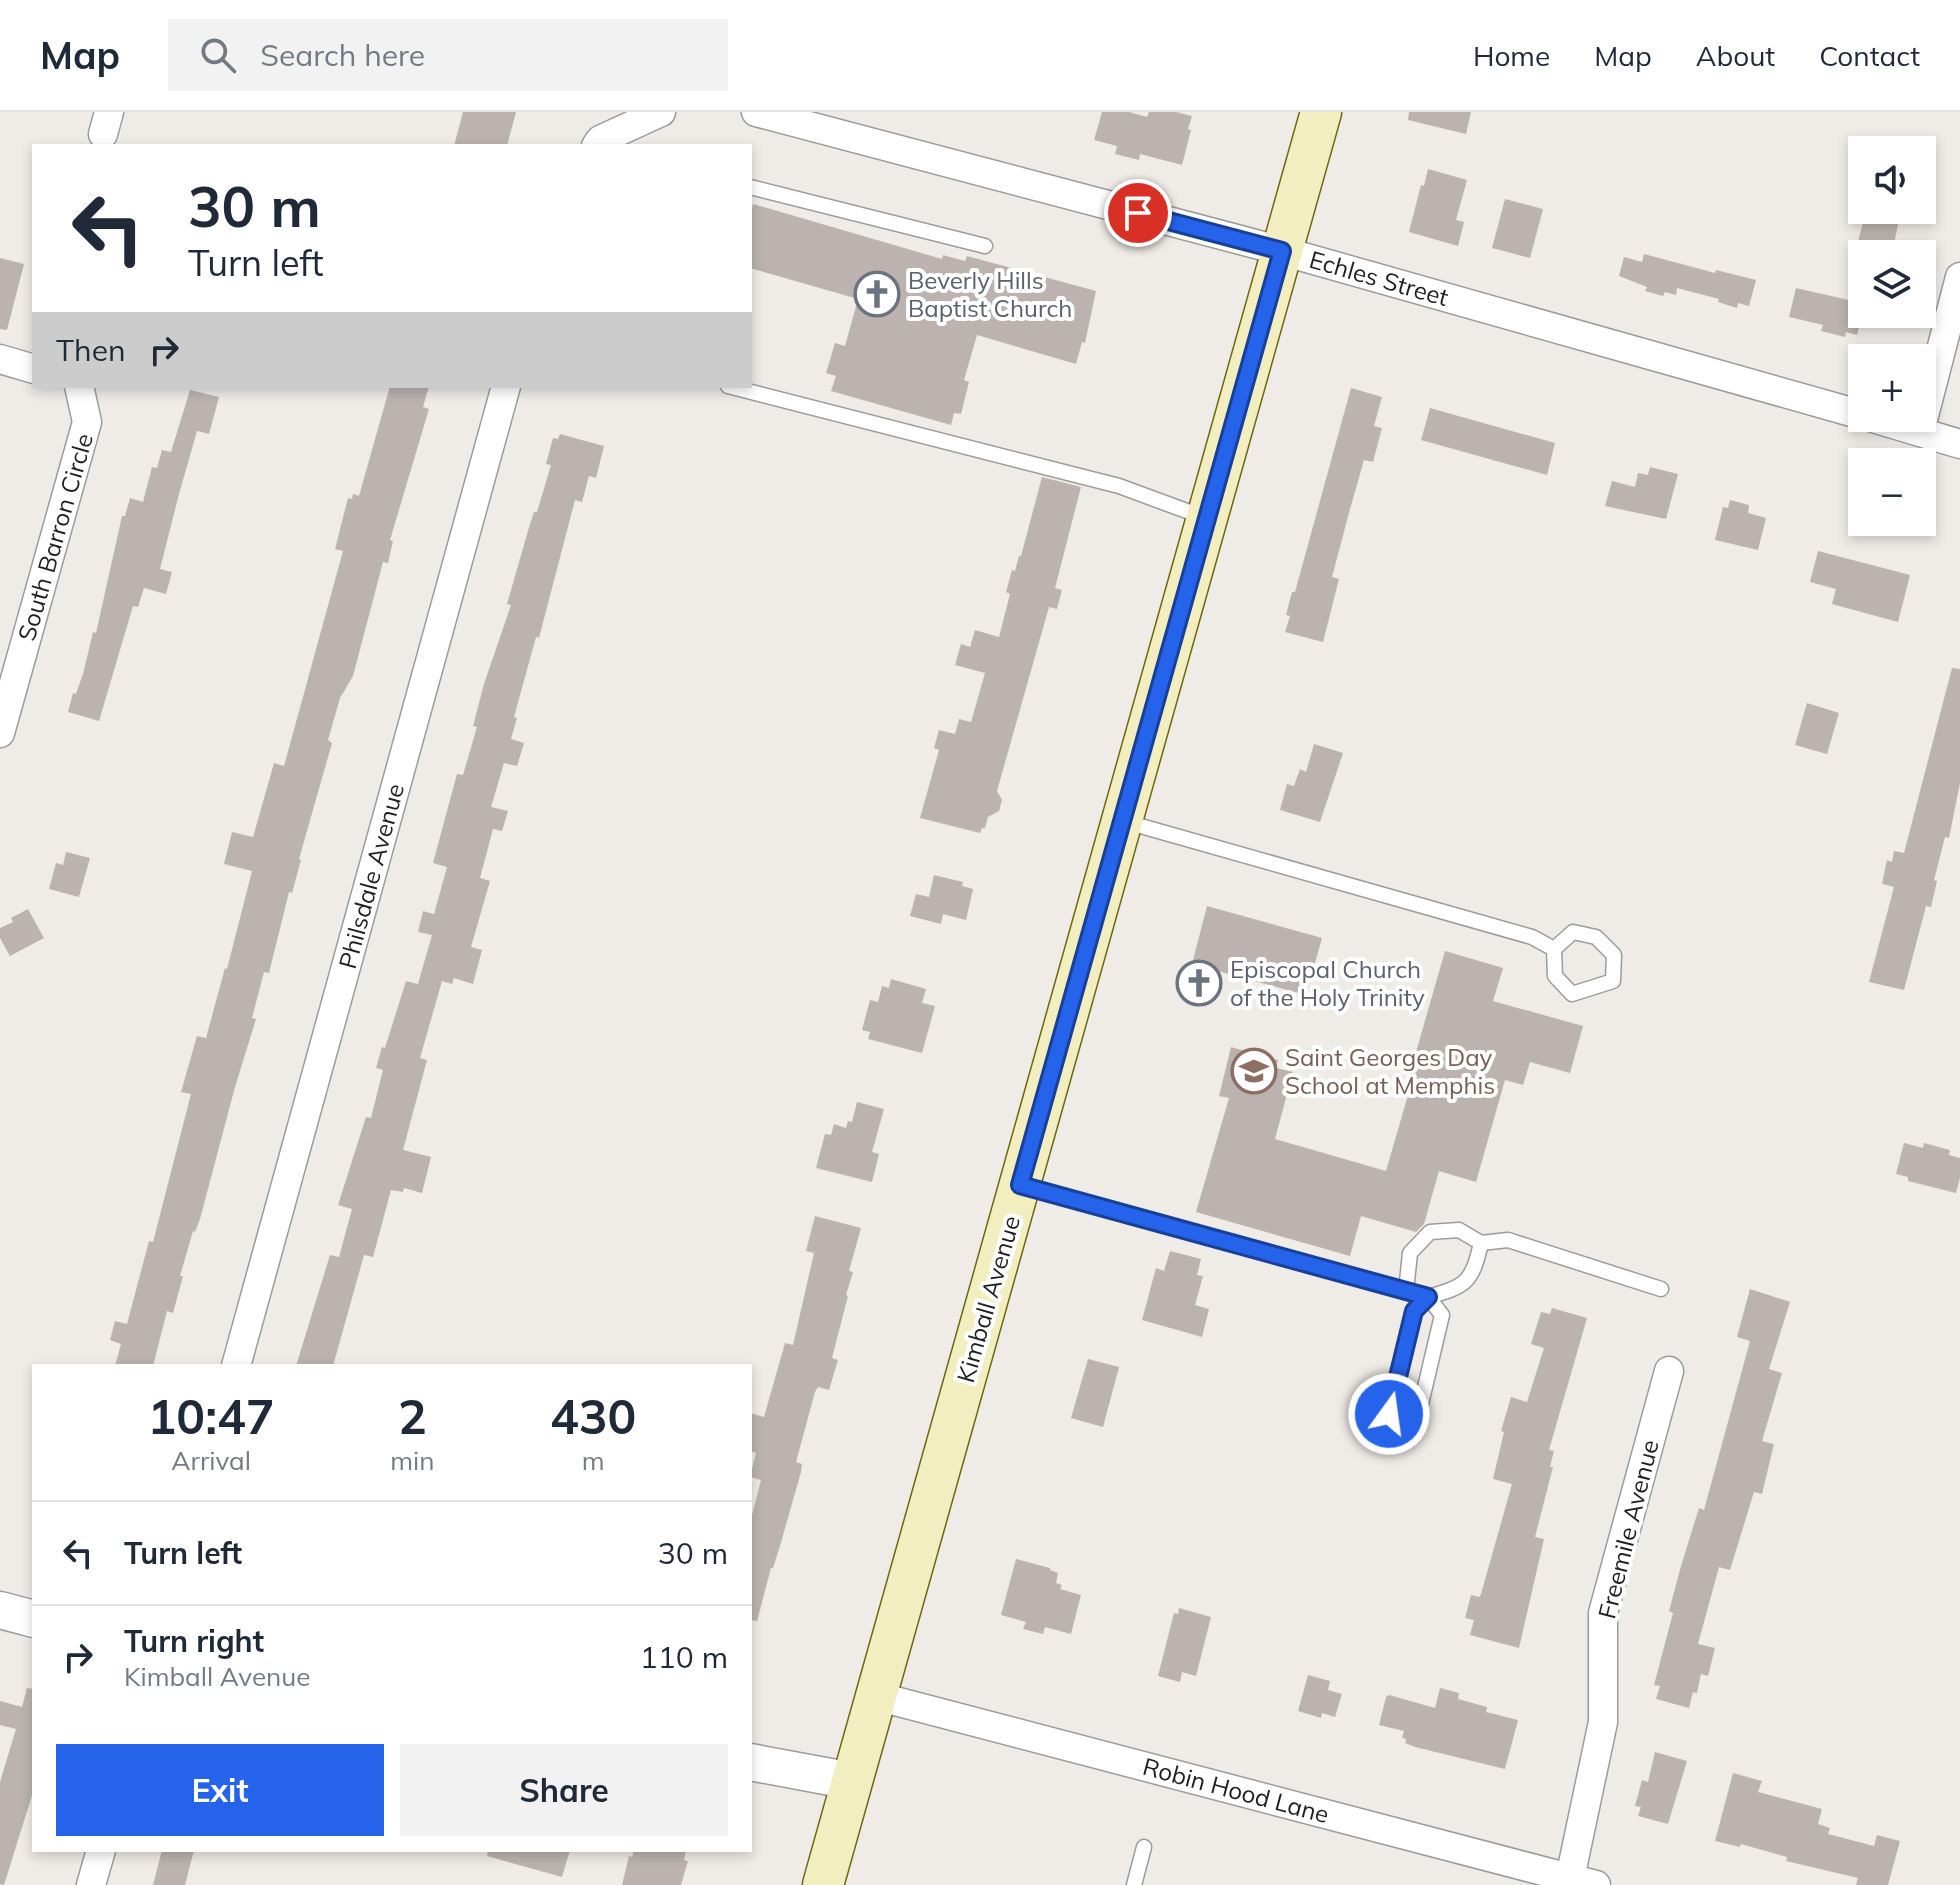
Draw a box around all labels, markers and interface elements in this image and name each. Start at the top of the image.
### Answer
search box [168,19,728,91]
text: Map [40,31,120,79]
icon: search [196,33,240,77]
text: Search here [260,36,425,74]
text: Home [1473,38,1550,73]
text: Map [1594,38,1652,73]
text: About [1696,38,1775,73]
text: Contact [1819,38,1920,73]
map controls [1848,136,1936,536]
button: sound [1848,136,1936,224]
text: 30 m [188,171,321,241]
icon: left [56,176,160,280]
pin [1104,179,1172,247]
icon: arrive [1116,191,1160,235]
text: Turn left [188,240,324,285]
button: layers [1848,240,1936,328]
street label: Echles Street [1306,244,1452,312]
place label: Beverly Hills Baptist Church [908,265,1072,323]
church icon: Beverly Hills Baptist Church [853,270,901,318]
icon: right [142,328,186,372]
text: Then [56,331,126,369]
button: + [1848,344,1936,432]
street label: South Barron Circle [11,430,99,644]
button: − [1848,448,1936,536]
street label: Philsdale Avenue [332,780,410,972]
place label: Episcopal Church of the Holy Trinity [1230,954,1425,1012]
church icon: Episcopal Church of the Holy Trinity [1175,959,1223,1007]
place label: Saint Georges Day School at Memphis [1285,1042,1495,1100]
school or university icon: Saint Georges Day School at Memphis [1230,1047,1278,1095]
street label: Kimball Avenue [950,1212,1026,1386]
position arrow [1347,1372,1431,1456]
text: 10:47 [148,1386,275,1446]
text: 2 [398,1386,427,1446]
text: 430 [550,1386,636,1446]
street label: Freemile Avenue [1591,1436,1665,1622]
text: Arrival [171,1444,251,1477]
text: min [390,1444,434,1477]
text: m [582,1444,605,1477]
icon: left [56,1531,100,1575]
text: Turn left [124,1534,242,1572]
text: 30 m [658,1534,728,1572]
text: Turn right [124,1622,264,1660]
icon: right [56,1635,100,1679]
text: 110 m [640,1638,728,1676]
text: Kimball Avenue [124,1660,310,1693]
button: Exit [56,1744,384,1836]
button: Share [400,1744,728,1836]
street label: Robin Hood Lane [1140,1751,1332,1829]

